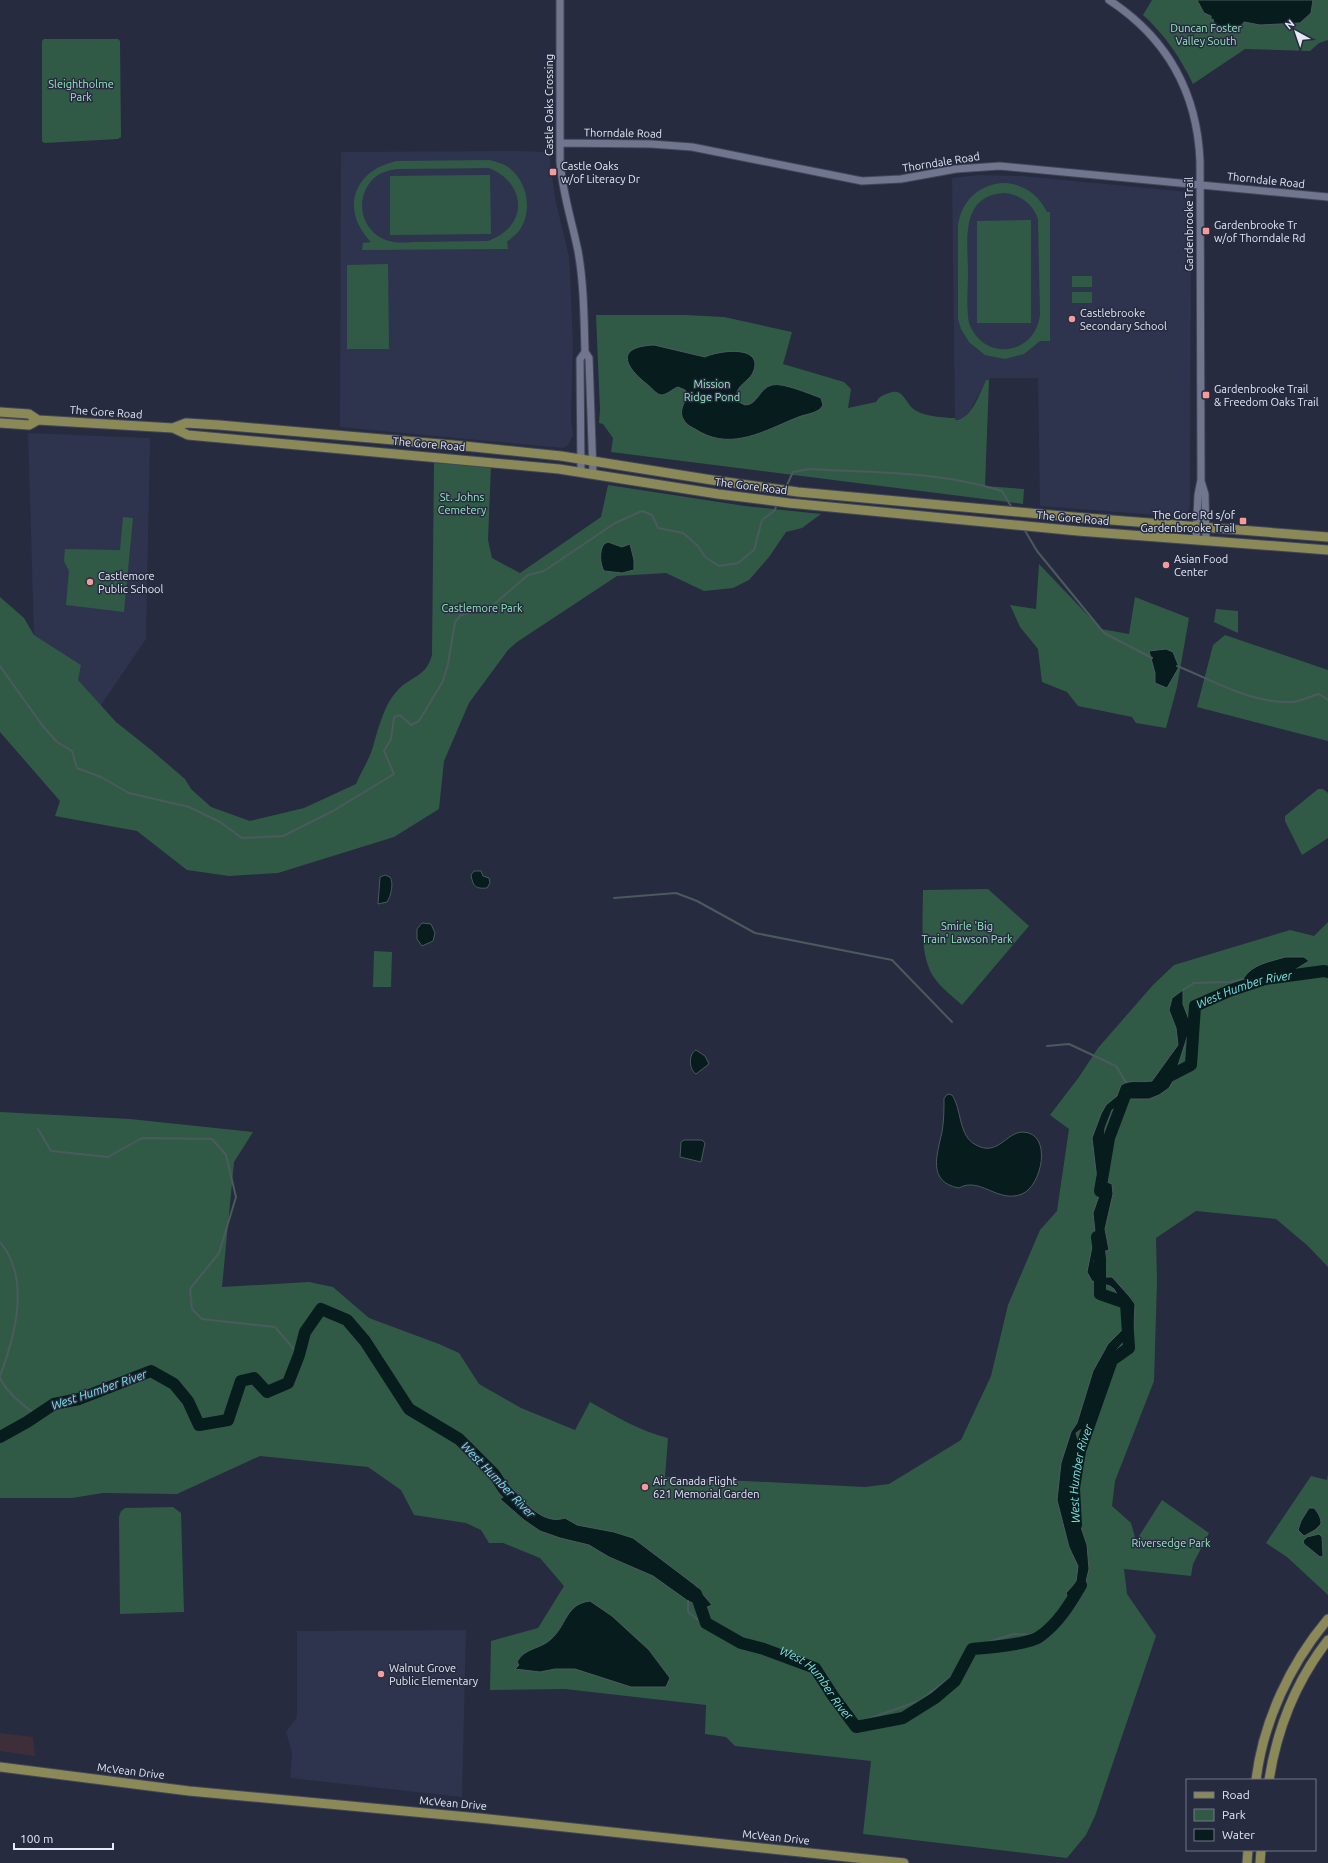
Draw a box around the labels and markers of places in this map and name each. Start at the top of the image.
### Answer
place label: Castle Oaks w/of Literacy Dr [561,160,641,185]
marker: Castle Oaks w/of Literacy Dr [548,167,558,177]
place label: Gardenbrooke Tr w/of Thorndale Rd [1214,219,1306,244]
marker: Gardenbrooke Tr w/of Thorndale Rd [1201,226,1211,236]
place label: Castlebrooke Secondary School [1080,307,1167,332]
marker: Castlebrooke Secondary School [1067,314,1077,324]
place label: Gardenbrooke Trail & Freedom Oaks Trail [1214,383,1319,408]
marker: Gardenbrooke Trail & Freedom Oaks Trail [1201,390,1211,400]
place label: The Gore Rd s/of Gardenbrooke Trail [1141,509,1236,534]
marker: The Gore Rd s/of Gardenbrooke Trail [1238,516,1248,526]
place label: Asian Food Center [1174,553,1228,578]
marker: Asian Food Center [1161,560,1171,570]
place label: Castlemore Public School [98,570,164,595]
marker: Castlemore Public School [85,577,95,587]
place label: Air Canada Flight 621 Memorial Garden [653,1475,759,1500]
marker: Air Canada Flight 621 Memorial Garden [640,1482,650,1492]
place label: Walnut Grove Public Elementary [389,1662,479,1687]
marker: Walnut Grove Public Elementary [376,1669,386,1679]

